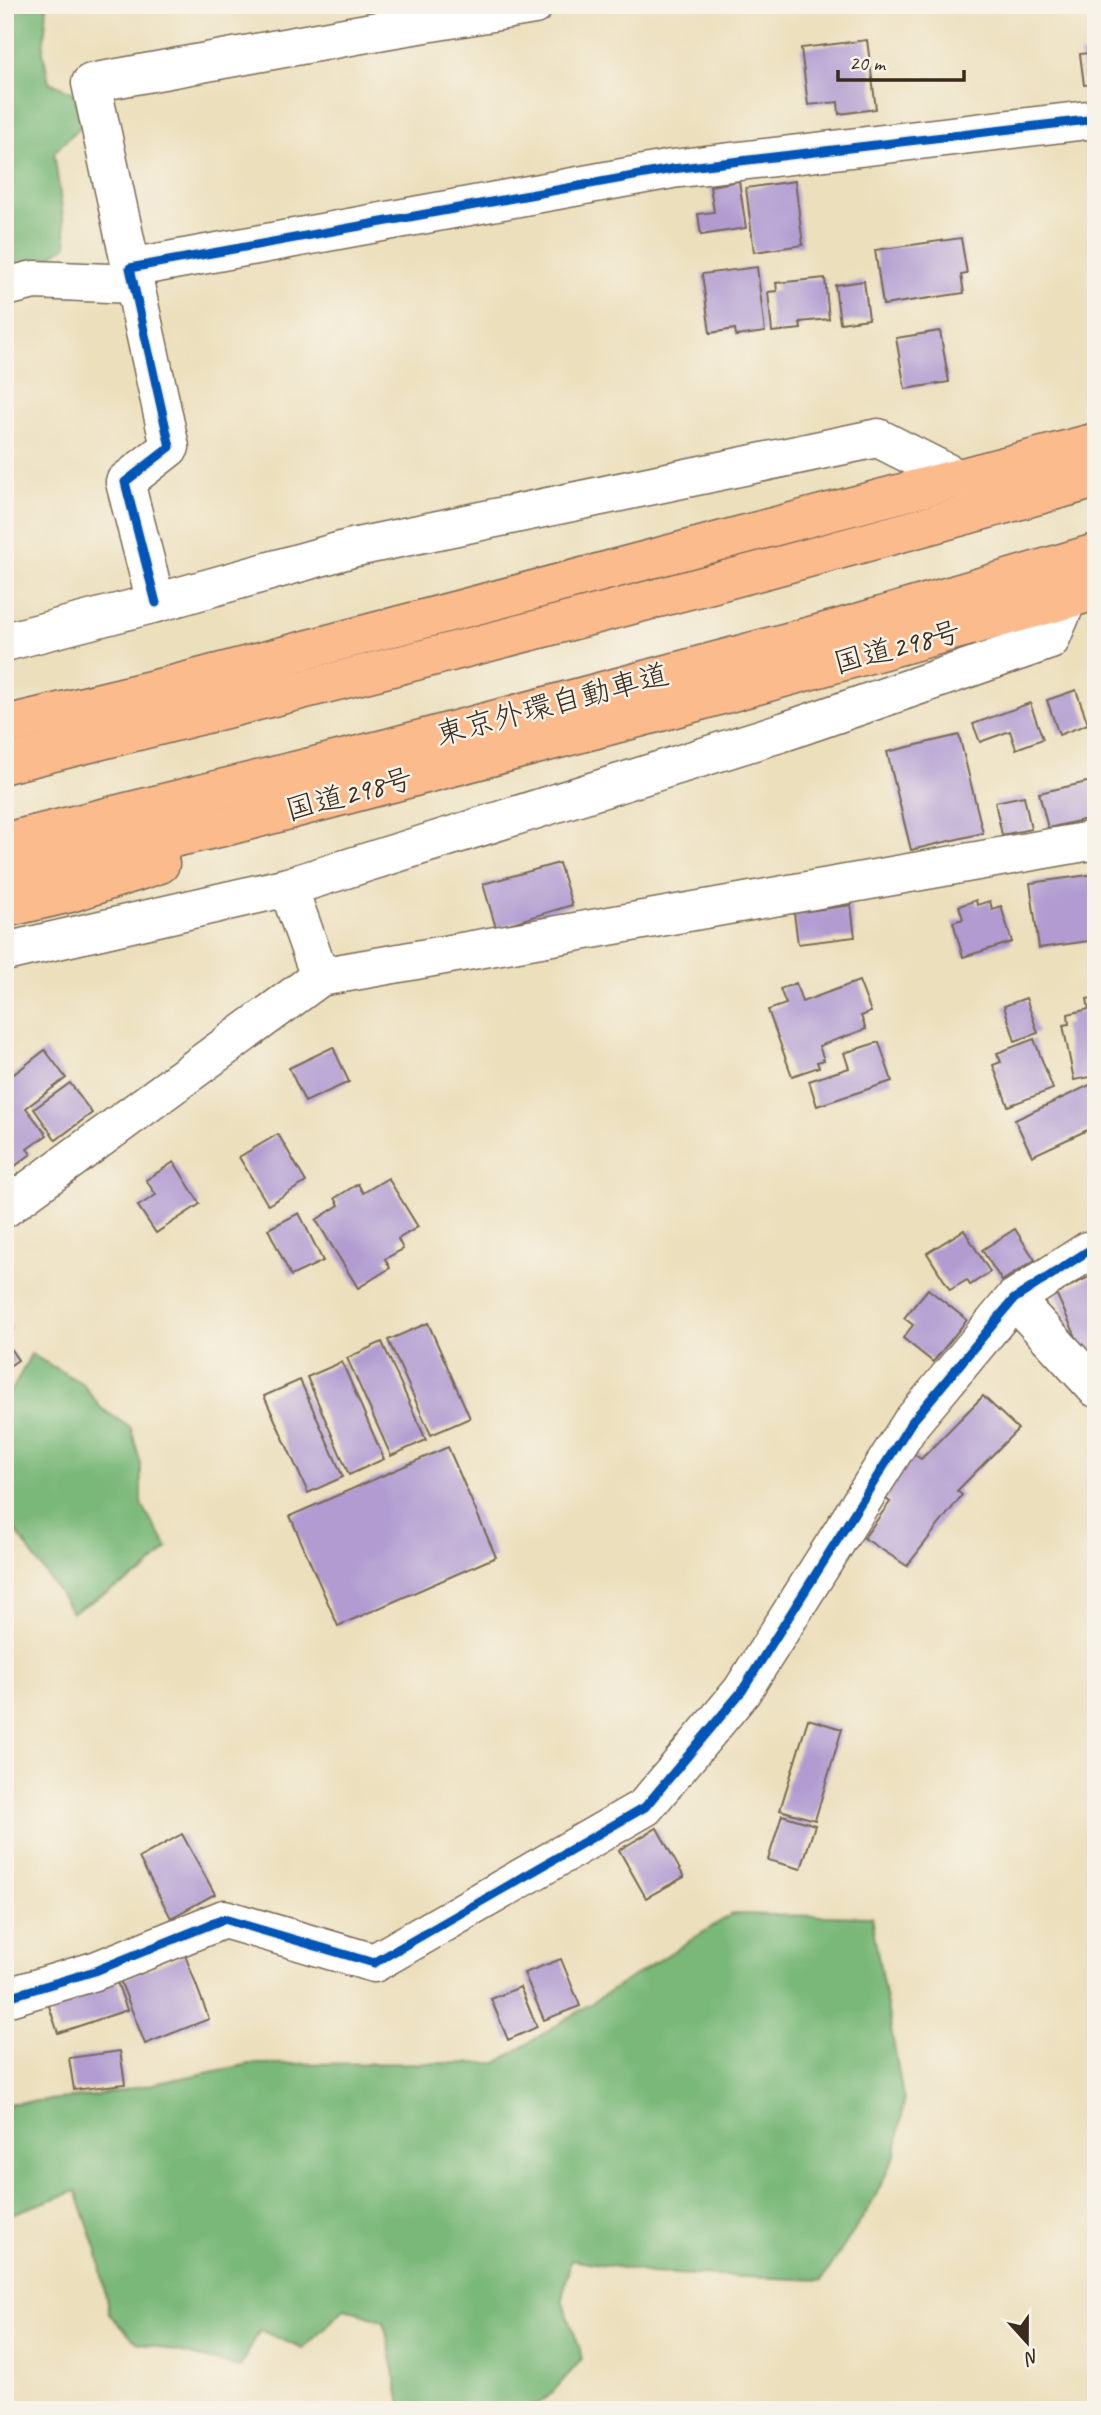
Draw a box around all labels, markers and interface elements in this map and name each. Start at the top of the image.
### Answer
scale bar [838,38,964,82]
text: 20 m [849,50,887,76]
street label: 国道298号 [829,612,965,682]
street label: 東京外環自動車道 [431,655,673,753]
street label: 国道298号 [281,759,417,829]
north arrow [992,2306,1062,2376]
text: N [1020,2344,1043,2371]

